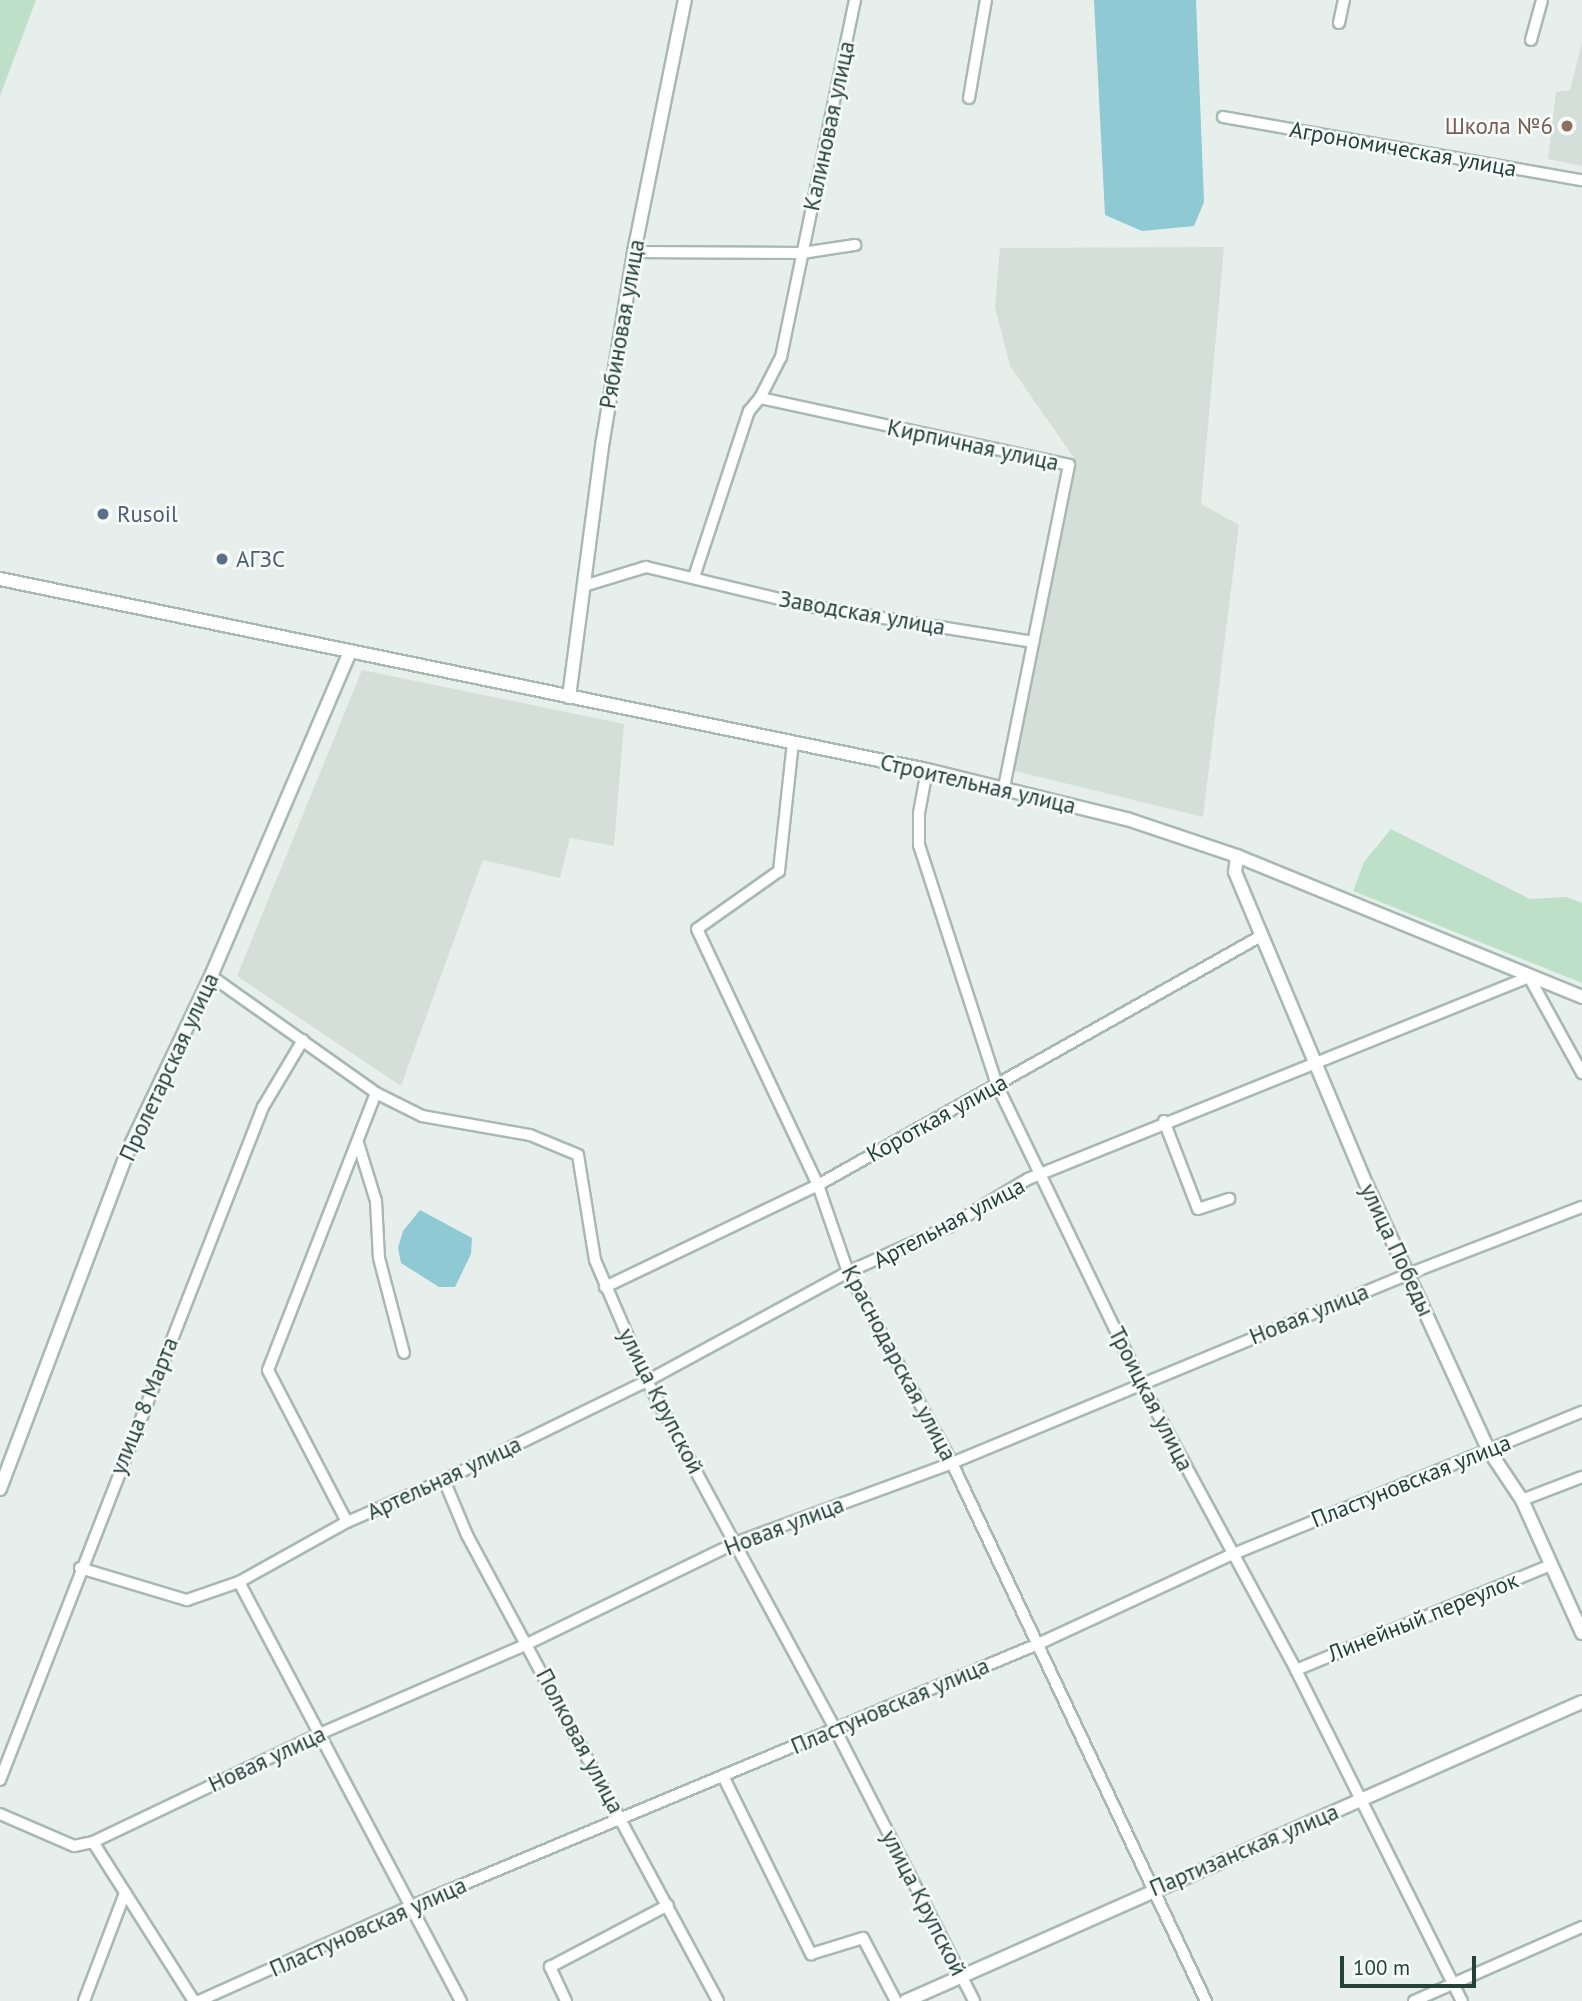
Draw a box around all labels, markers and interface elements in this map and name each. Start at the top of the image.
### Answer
street label: Калиновая улица [798,39,860,213]
place label: Школа №6 [1445,112,1553,140]
street label: Агрономическая улица [1287,115,1519,183]
marker: Школа №6 [1559,118,1575,134]
street label: Рябиновая улица [594,237,650,411]
street label: Кирпичная улица [885,413,1061,477]
place label: Rusoil [117,500,178,528]
marker: Rusoil [95,506,111,522]
place label: АГЗС [236,545,285,573]
marker: АГЗС [214,551,230,567]
street label: Заводская улица [777,585,947,641]
street label: Строительная улица [878,748,1078,820]
street label: Пролетарская улица [113,969,225,1165]
street label: Короткая улица [862,1068,1012,1168]
street label: Артельная улица [869,1172,1029,1274]
street label: улица Победы [1354,1179,1440,1321]
street label: Краснодарская улица [836,1260,962,1466]
street label: Новая улица [1245,1278,1373,1350]
street label: Троицкая улица [1103,1322,1199,1476]
street label: улица Крупской [612,1324,710,1478]
street label: улица 8 Марта [104,1333,184,1479]
street label: Пластуновская улица [1307,1428,1515,1534]
street label: Артельная улица [362,1430,526,1526]
street label: Новая улица [720,1490,848,1562]
street label: Линейный переулок [1324,1566,1522,1668]
street label: Пластуновская улица [787,1652,993,1760]
street label: Полковая улица [530,1664,630,1818]
street label: Новая улица [204,1720,330,1798]
street label: Партизанская улица [1145,1798,1343,1902]
street label: улица Крупской [875,1826,973,1980]
street label: Пластуновская улица [265,1871,471,1983]
scale bar [1344,1941,1480,1985]
text: 100 m [1353,1954,1410,1981]

